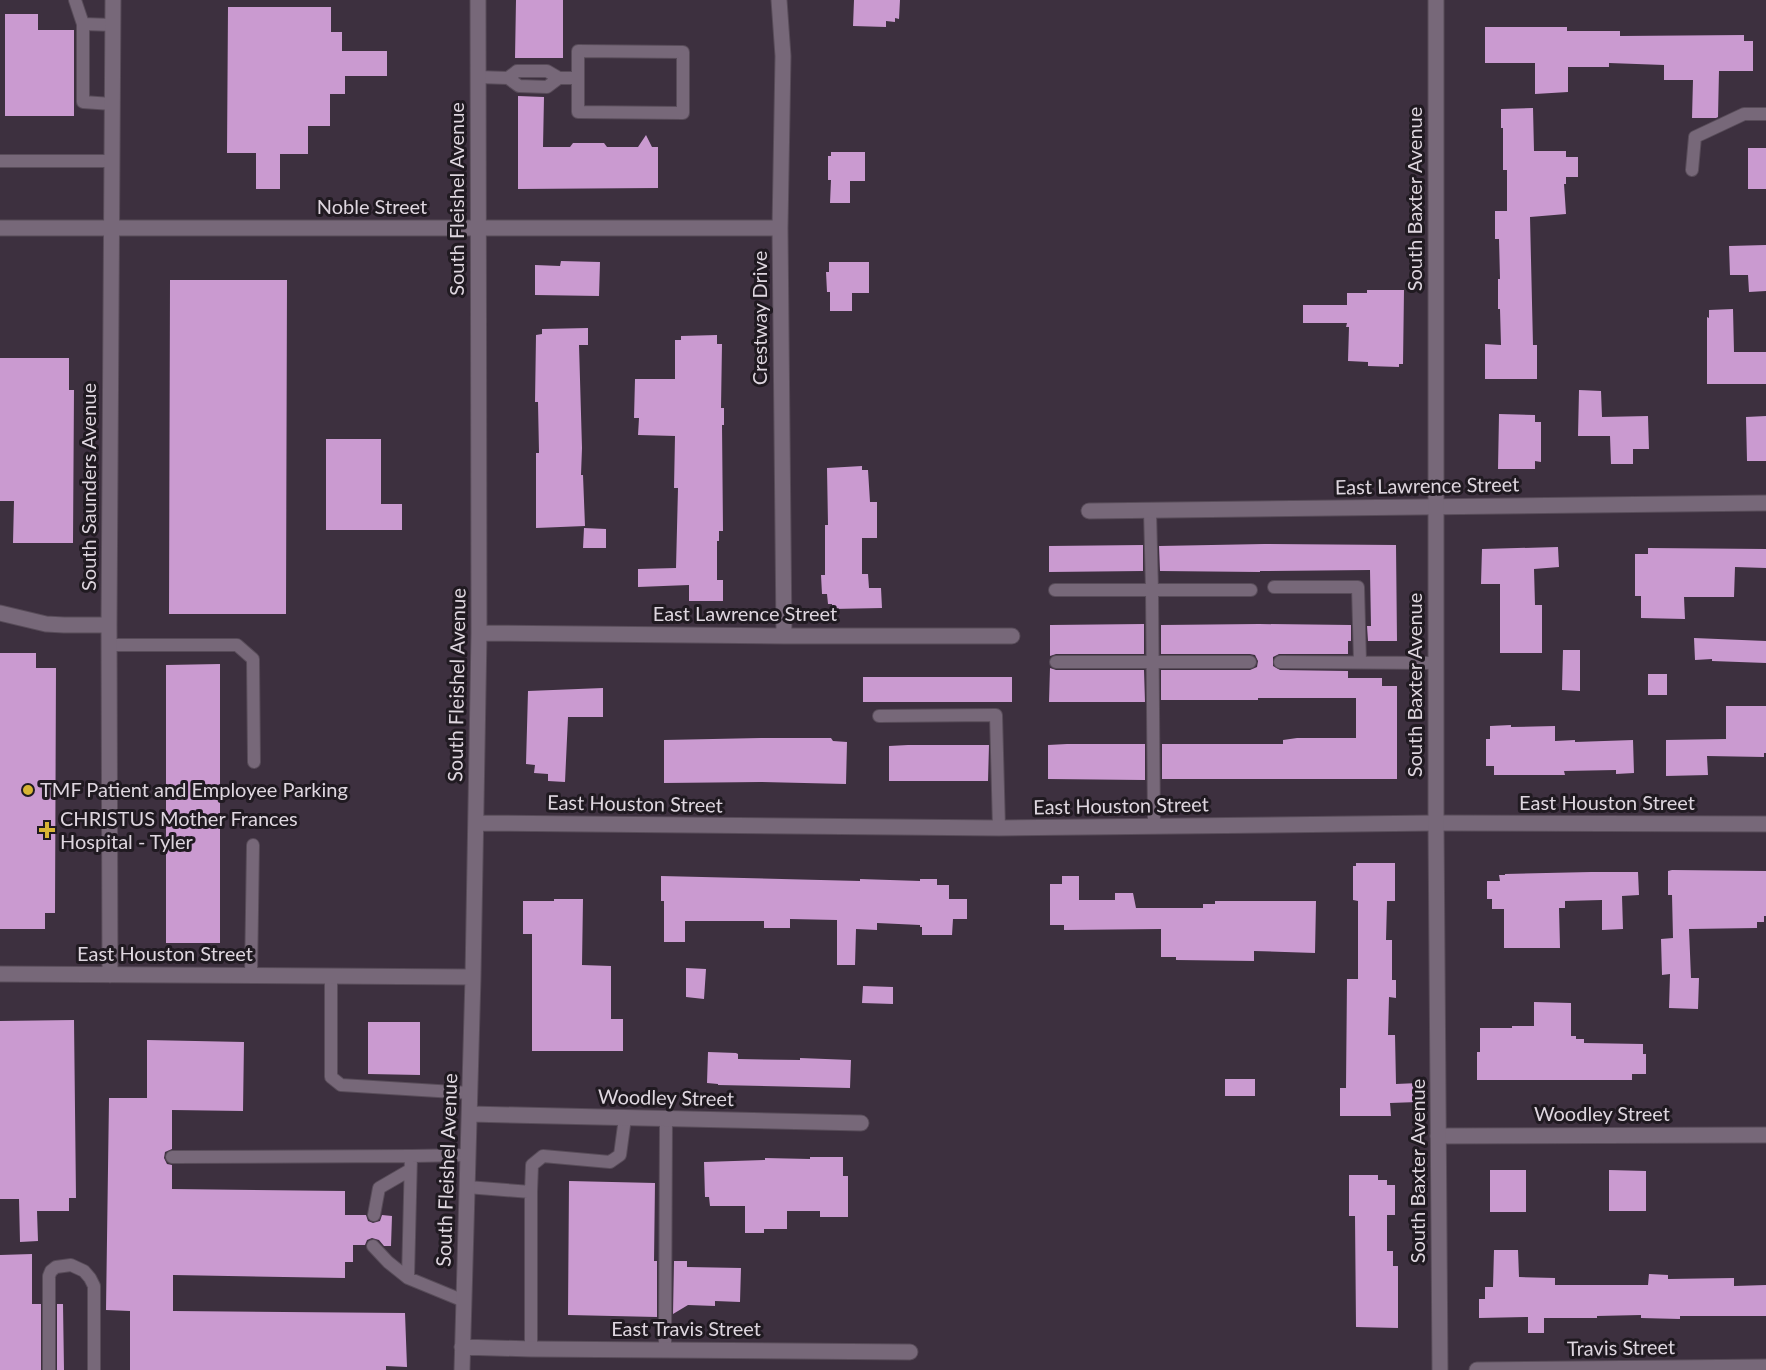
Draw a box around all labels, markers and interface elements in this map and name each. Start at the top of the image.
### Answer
street label: South Fleishel Avenue [444,102,468,296]
street label: South Baxter Avenue [1402,107,1426,291]
street label: Noble Street [317,194,427,218]
street label: Crestway Drive [747,251,771,385]
street label: South Saunders Avenue [76,383,100,591]
street label: East Lawrence Street [1335,471,1519,499]
street label: South Fleishel Avenue [442,588,470,782]
street label: South Baxter Avenue [1402,593,1426,777]
street label: East Lawrence Street [653,601,837,625]
place label: TMF Patient and Employee Parking [40,777,348,801]
marker: TMF Patient and Employee Parking [21,783,35,797]
street label: East Houston Street [547,789,723,817]
street label: East Houston Street [1519,790,1695,814]
street label: East Houston Street [1033,791,1209,819]
place label: CHRISTUS Mother Frances Hospital - Tyler [60,806,298,853]
marker: CHRISTUS Mother Frances Hospital - Tyler [38,821,56,839]
street label: East Houston Street [77,941,253,965]
street label: South Fleishel Avenue [431,1073,461,1267]
street label: South Baxter Avenue [1405,1079,1429,1263]
street label: Woodley Street [598,1084,734,1110]
street label: Woodley Street [1534,1101,1670,1125]
street label: East Travis Street [611,1316,761,1340]
street label: Travis Street [1567,1334,1675,1360]

